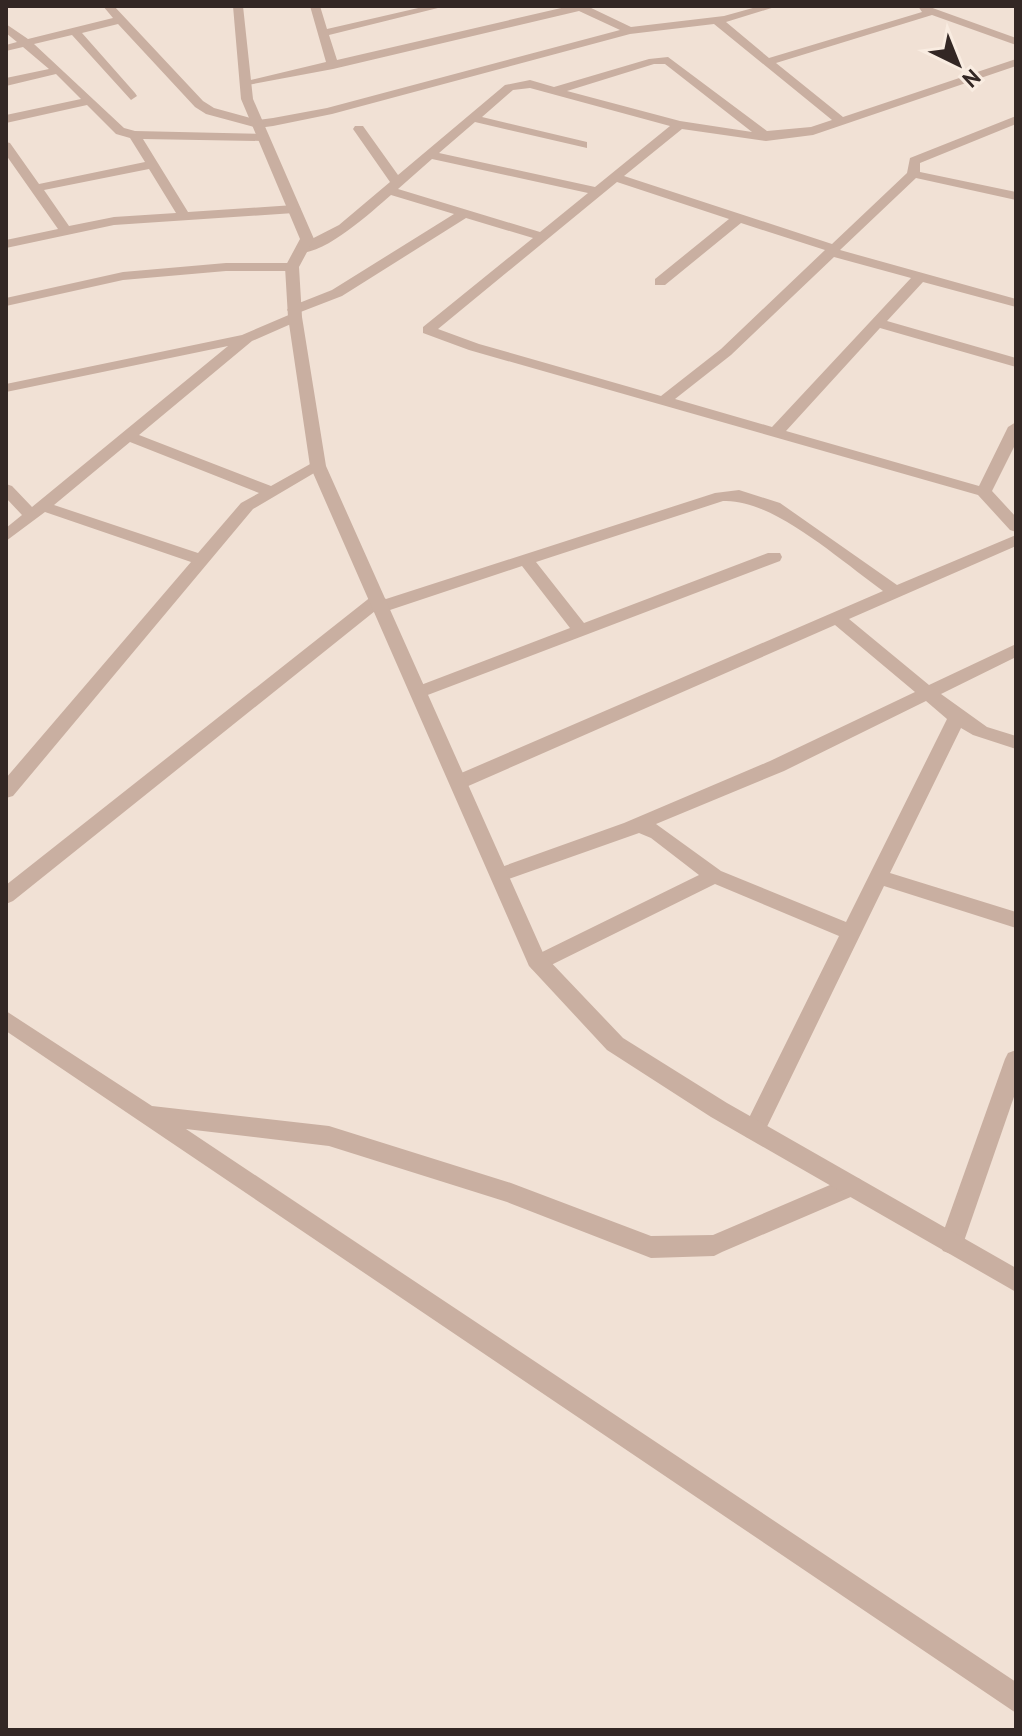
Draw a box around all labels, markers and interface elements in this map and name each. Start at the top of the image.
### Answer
north arrow [918,24,998,104]
text: N [957,63,986,94]

